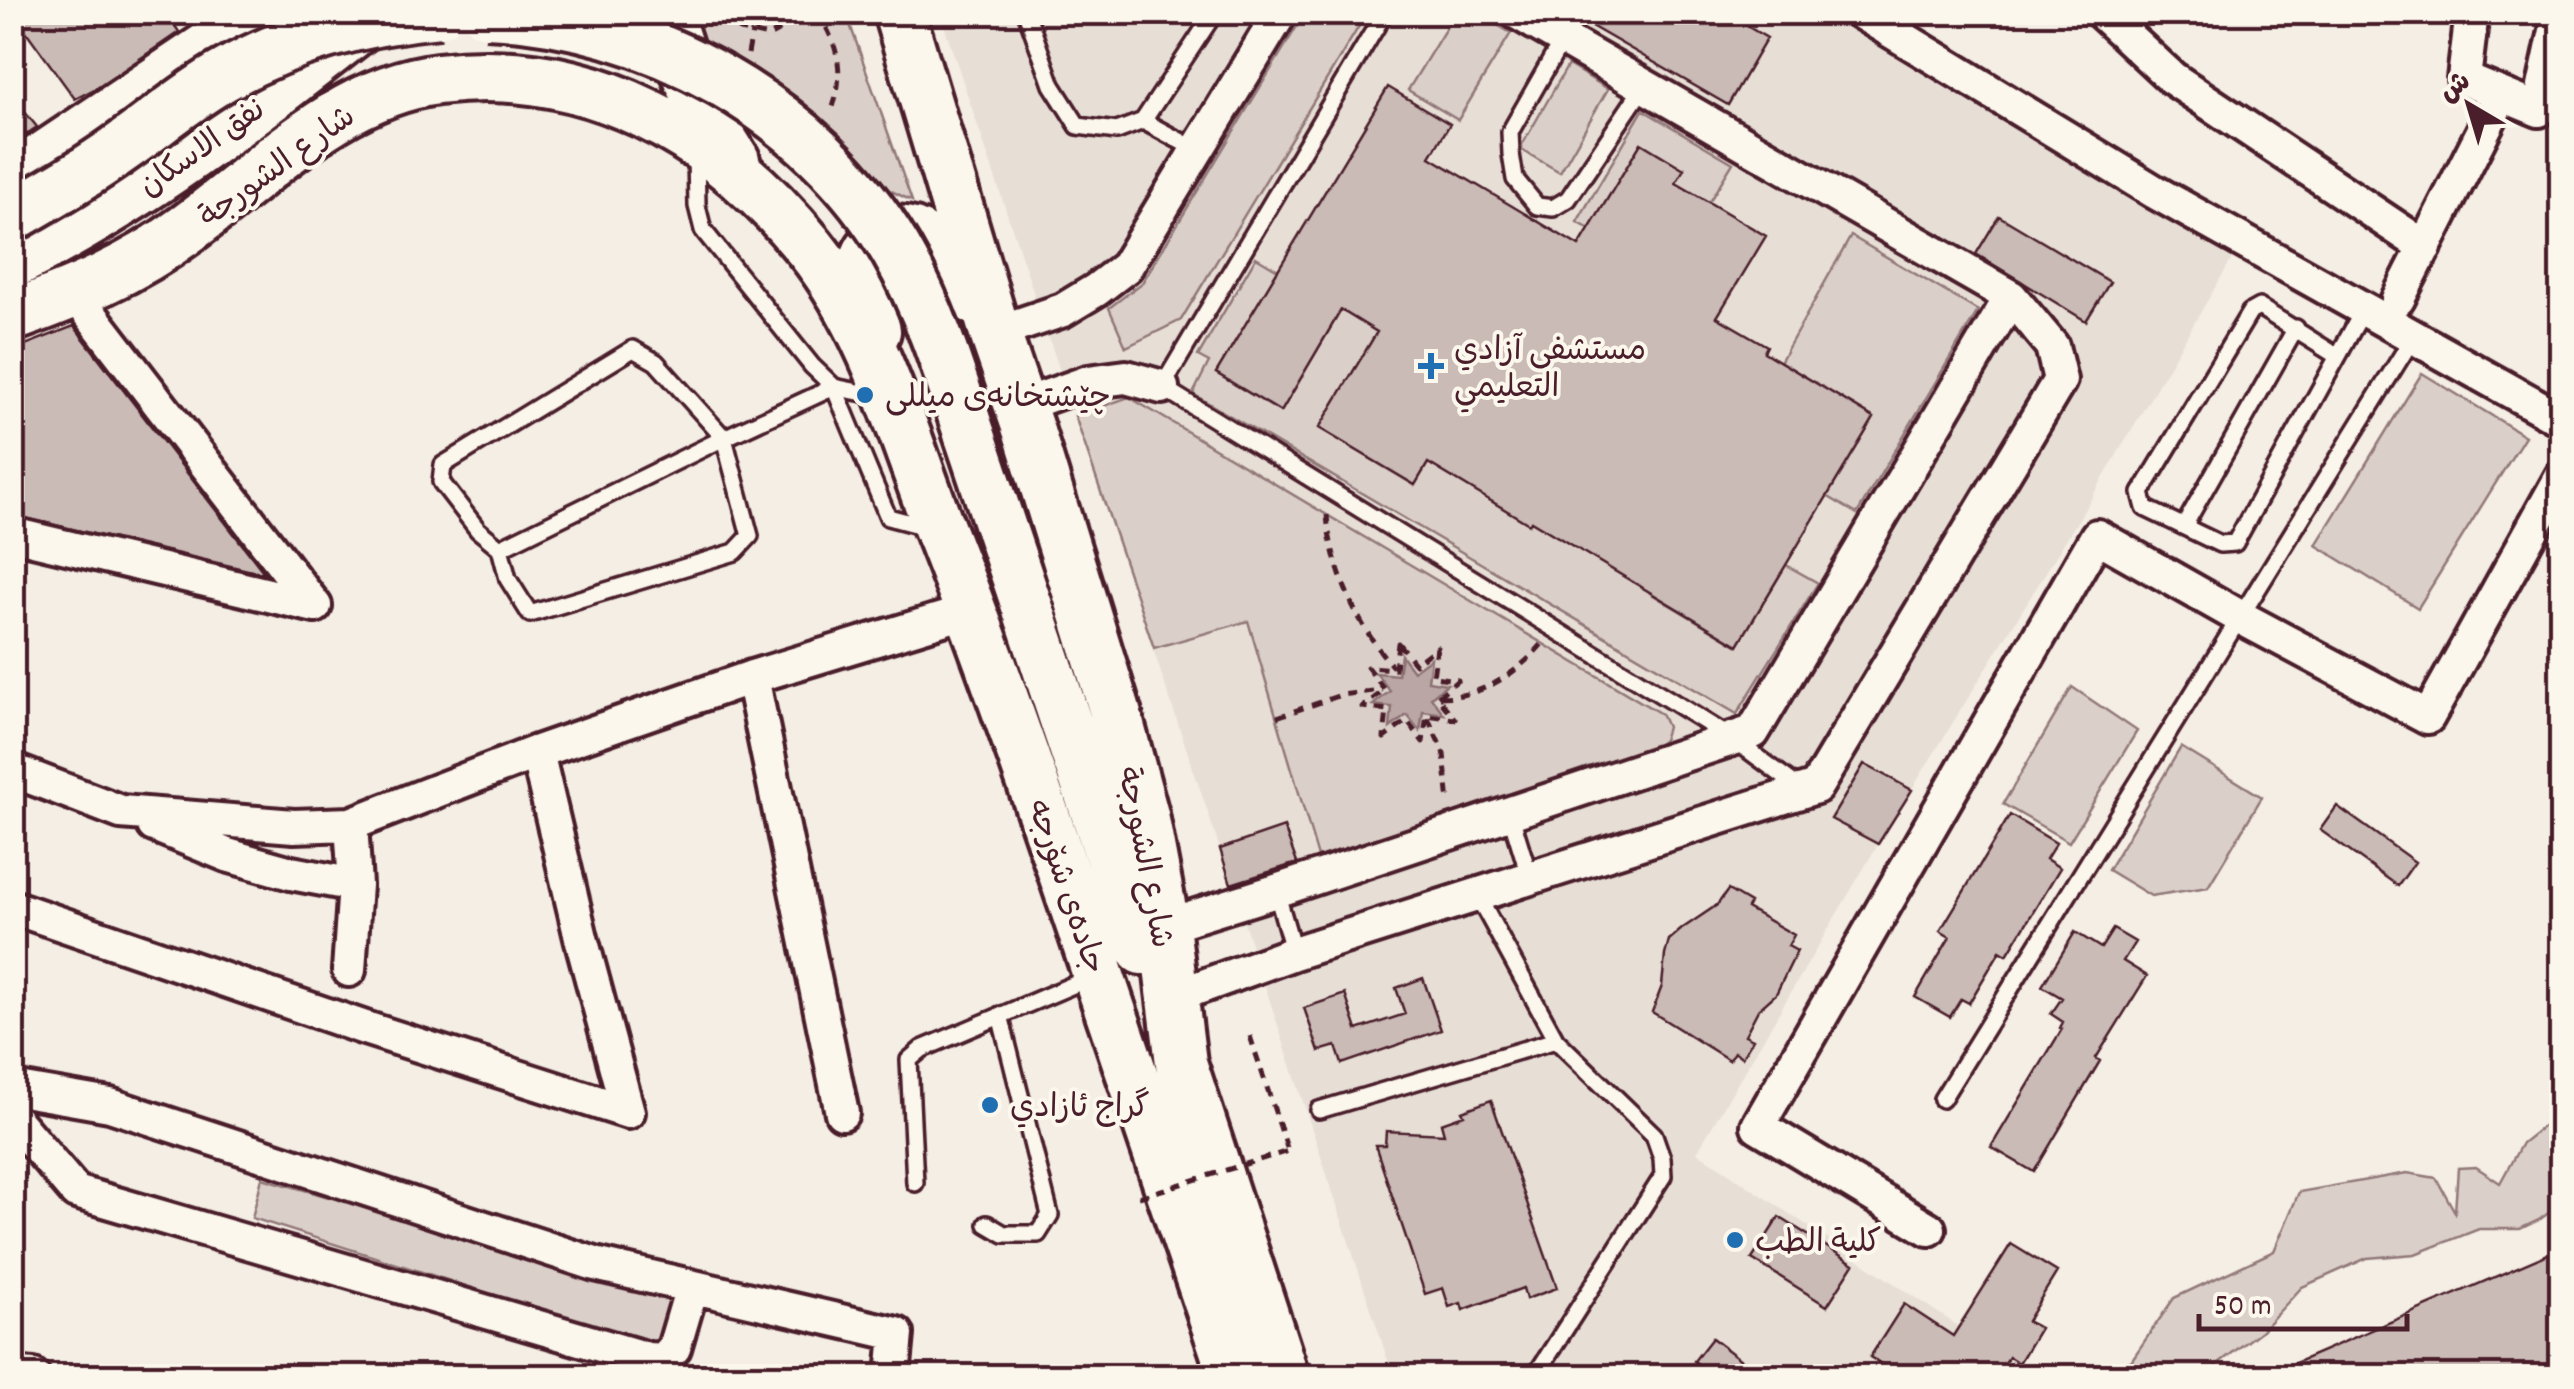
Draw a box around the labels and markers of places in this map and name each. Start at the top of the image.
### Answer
place label: مستشفى آزادي التعليمي [1454,330,1646,413]
marker: مستشفى آزادي التعليمي [1418,353,1444,379]
place label: چێشتخانەی میللی [885,377,1111,423]
marker: چێشتخانەی میللی [854,384,876,406]
place label: گراج ئازادي [1010,1087,1150,1133]
marker: گراج ئازادي [979,1094,1001,1116]
place label: كلية الطب [1755,1222,1882,1268]
marker: كلية الطب [1724,1229,1746,1251]

